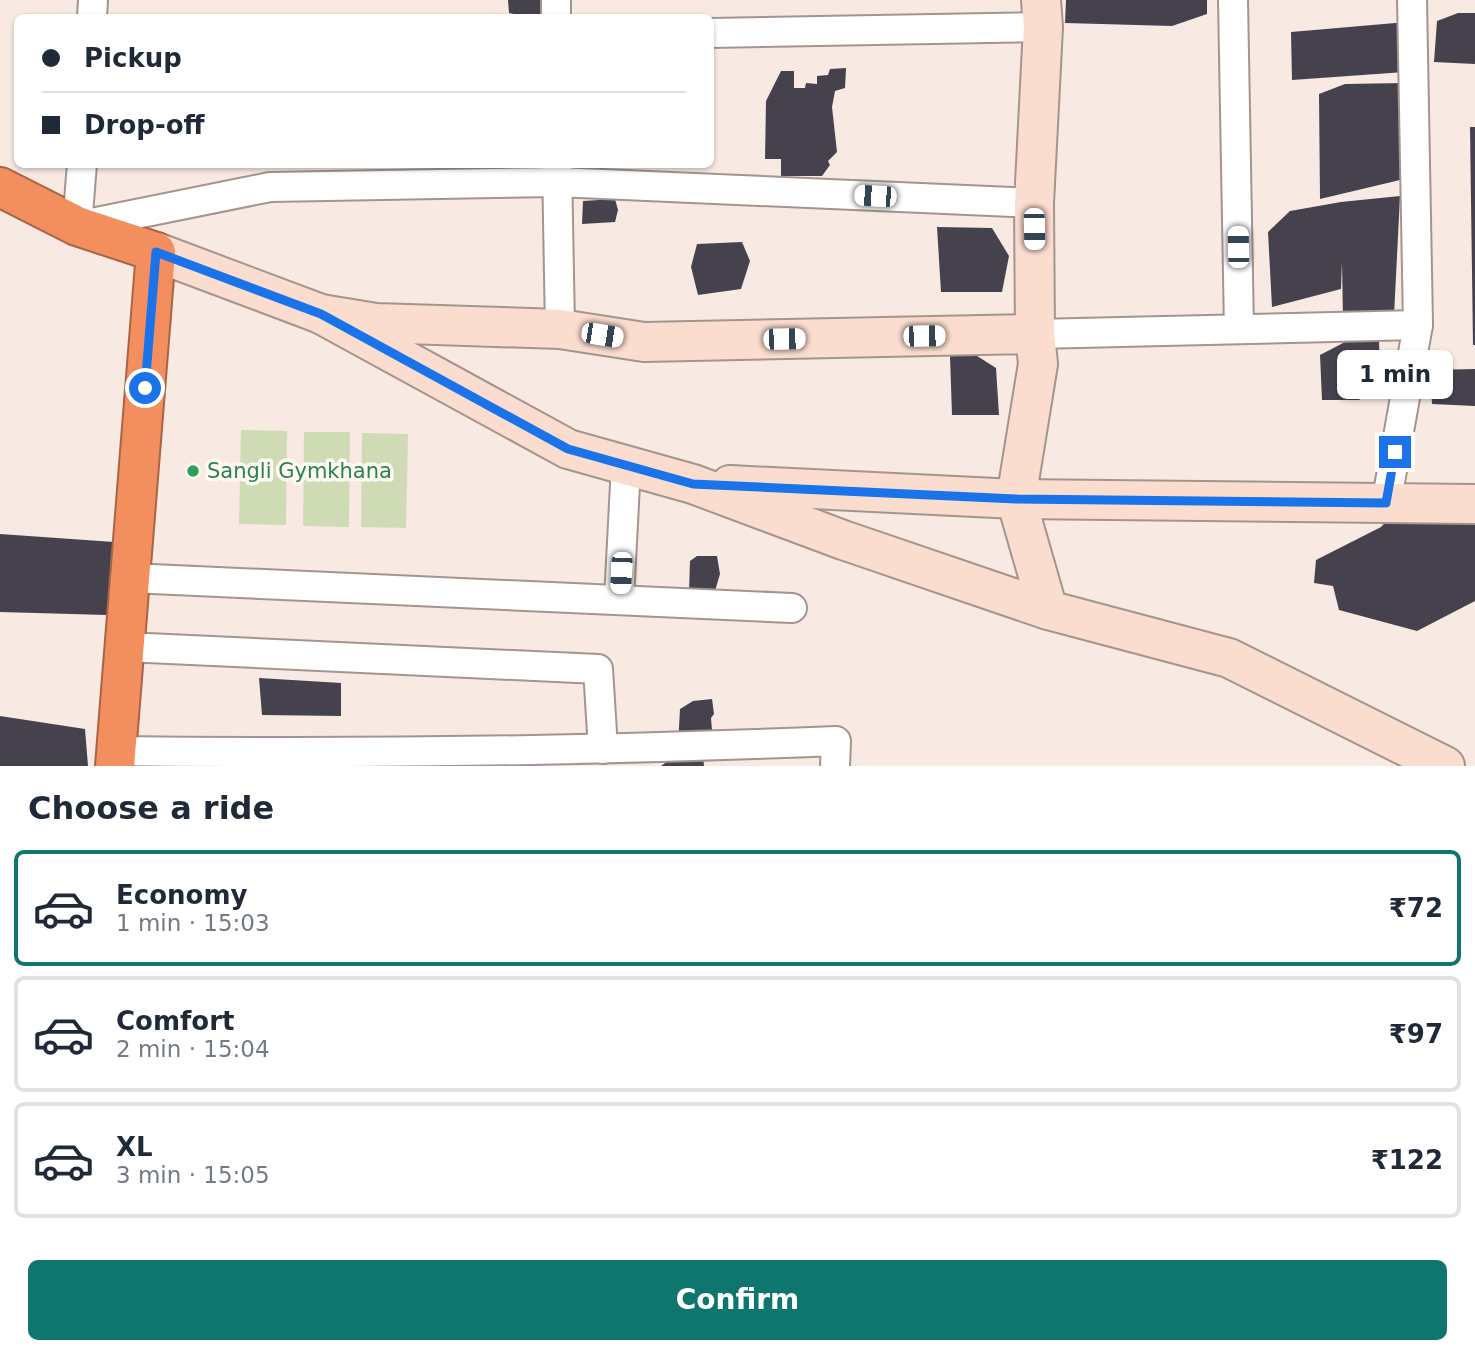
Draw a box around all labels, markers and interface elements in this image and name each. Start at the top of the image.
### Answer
text: Pickup [84,43,182,73]
text: Drop-off [84,110,205,140]
car [854,184,897,208]
car [1024,208,1045,250]
car [1228,226,1249,268]
car [580,321,625,349]
car [903,325,946,347]
car [763,328,806,350]
callout: 1 min [1337,350,1453,400]
text: 1 min [1359,361,1431,387]
route start [129,372,161,404]
route end [1379,436,1411,468]
place label: Sangli Gymkhana [207,459,392,483]
marker: Sangli Gymkhana [185,463,201,479]
car [610,551,633,595]
text: Choose a ride [28,789,274,827]
icon: car [32,877,95,940]
text: Economy [116,880,247,910]
text: ₹72 [1389,893,1443,923]
text: 1 min · 15:03 [116,910,270,936]
icon: car [32,1003,95,1066]
text: Comfort [116,1006,234,1036]
text: ₹97 [1389,1019,1443,1049]
text: 2 min · 15:04 [116,1036,270,1062]
icon: car [32,1129,95,1192]
text: XL [116,1132,153,1162]
text: ₹122 [1371,1145,1443,1175]
text: 3 min · 15:05 [116,1162,270,1188]
button: Confirm [28,1260,1447,1340]

